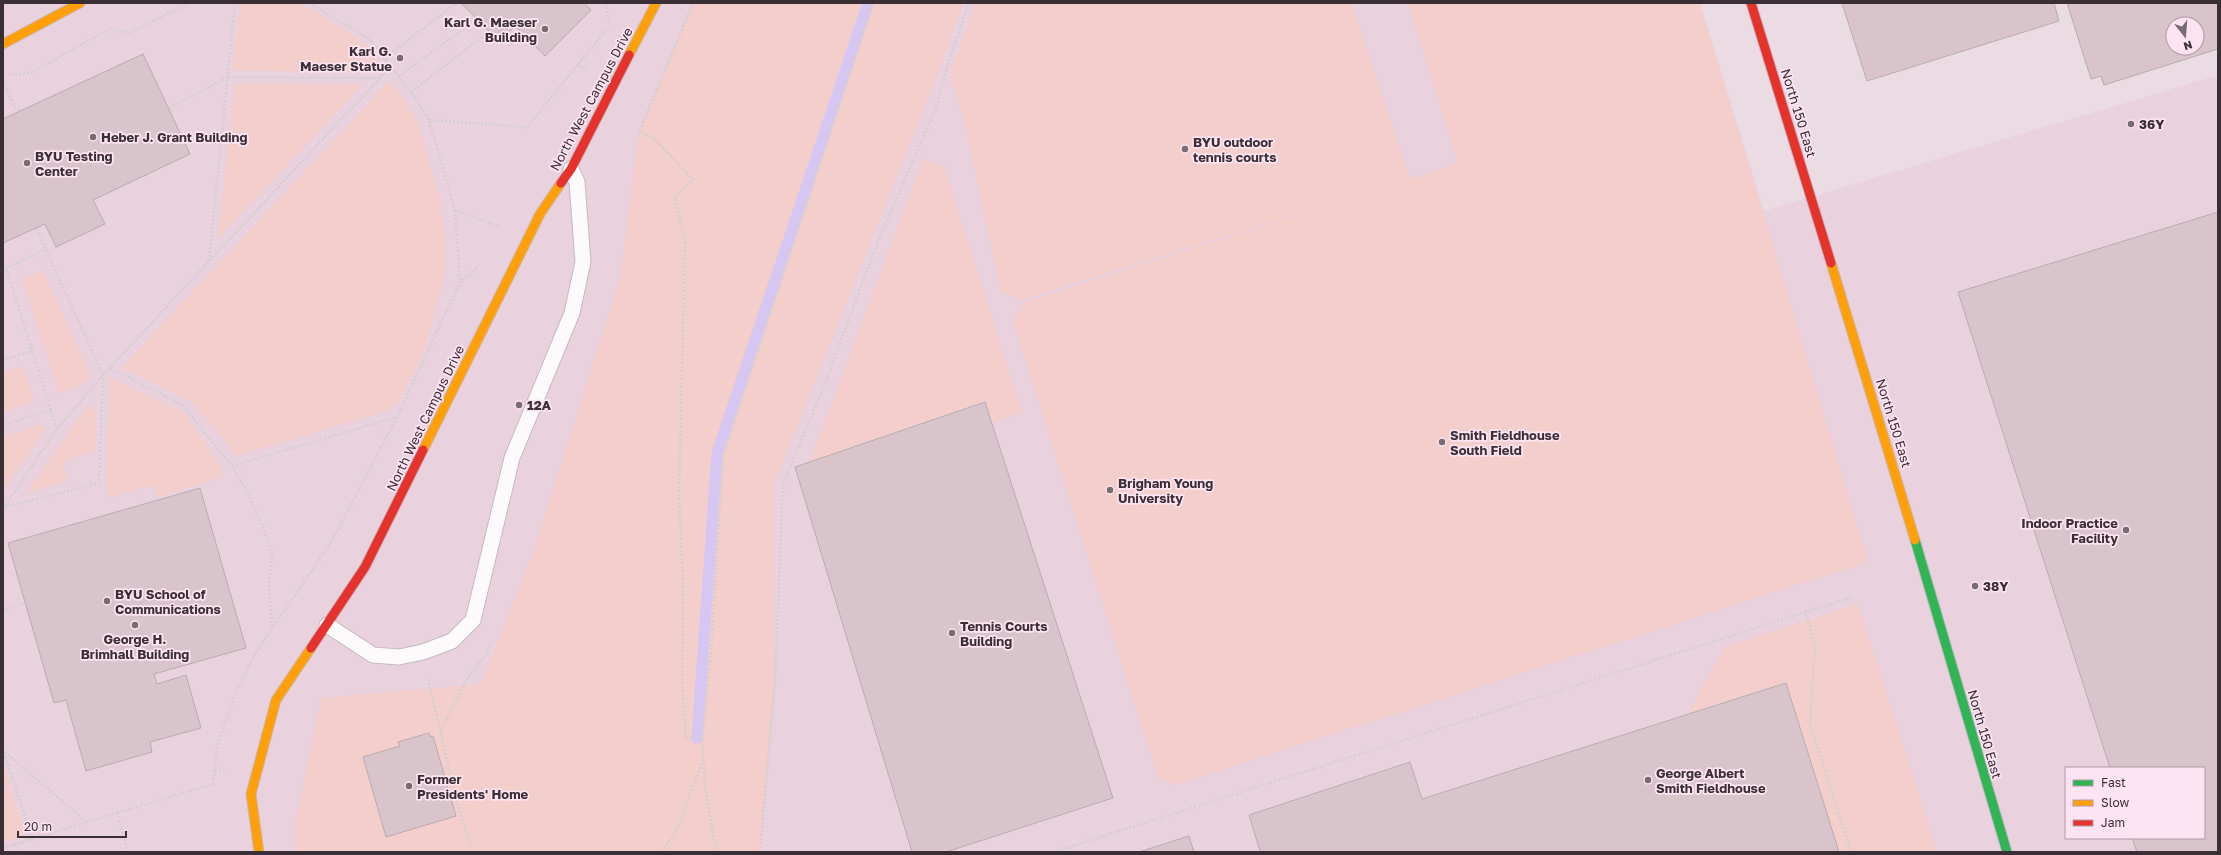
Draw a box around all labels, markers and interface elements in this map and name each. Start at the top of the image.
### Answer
place label: Karl G. Maeser Building [444,14,537,45]
north arrow [2165,16,2205,56]
marker: Karl G. Maeser Building [540,24,550,34]
street label: North West Campus Drive [546,25,636,173]
text: N [2182,39,2194,53]
place label: Karl G. Maeser Statue [300,43,392,74]
marker: Karl G. Maeser Statue [395,53,405,63]
street label: North 150 East [1778,67,1820,159]
place label: 36Y [2139,116,2164,132]
marker: 36Y [2126,119,2136,129]
place label: Heber J. Grant Building [101,129,247,145]
marker: Heber J. Grant Building [88,132,98,142]
place label: BYU outdoor tennis courts [1193,134,1277,165]
marker: BYU outdoor tennis courts [1180,144,1190,154]
place label: BYU Testing Center [35,148,113,179]
marker: BYU Testing Center [22,158,32,168]
street label: North West Campus Drive [383,342,467,494]
street label: North 150 East [1873,377,1915,469]
place label: 12A [527,397,552,413]
marker: 12A [514,400,524,410]
place label: Smith Fieldhouse South Field [1450,427,1560,458]
marker: Smith Fieldhouse South Field [1437,437,1447,447]
place label: Brigham Young University [1118,475,1213,506]
marker: Brigham Young University [1105,485,1115,495]
place label: Indoor Practice Facility [2021,515,2118,546]
marker: Indoor Practice Facility [2121,525,2131,535]
place label: 38Y [1983,578,2008,594]
marker: 38Y [1970,581,1980,591]
place label: BYU School of Communications [115,586,221,617]
marker: BYU School of Communications [102,596,112,606]
place label: Tennis Courts Building [960,618,1047,649]
marker: George H. Brimhall Building [130,620,140,630]
marker: Tennis Courts Building [947,628,957,638]
place label: George H. Brimhall Building [81,631,189,662]
street label: North 150 East [1965,688,2005,780]
place label: George Albert Smith Fieldhouse [1656,765,1766,796]
legend [2065,767,2205,839]
place label: Former Presidents' Home [417,771,529,802]
marker: George Albert Smith Fieldhouse [1643,775,1653,785]
text: Fast [2101,775,2126,790]
marker: Former Presidents' Home [404,781,414,791]
text: Slow [2101,795,2129,810]
scale bar [18,813,126,839]
text: Jam [2101,815,2125,830]
text: 20 m [24,819,52,834]

